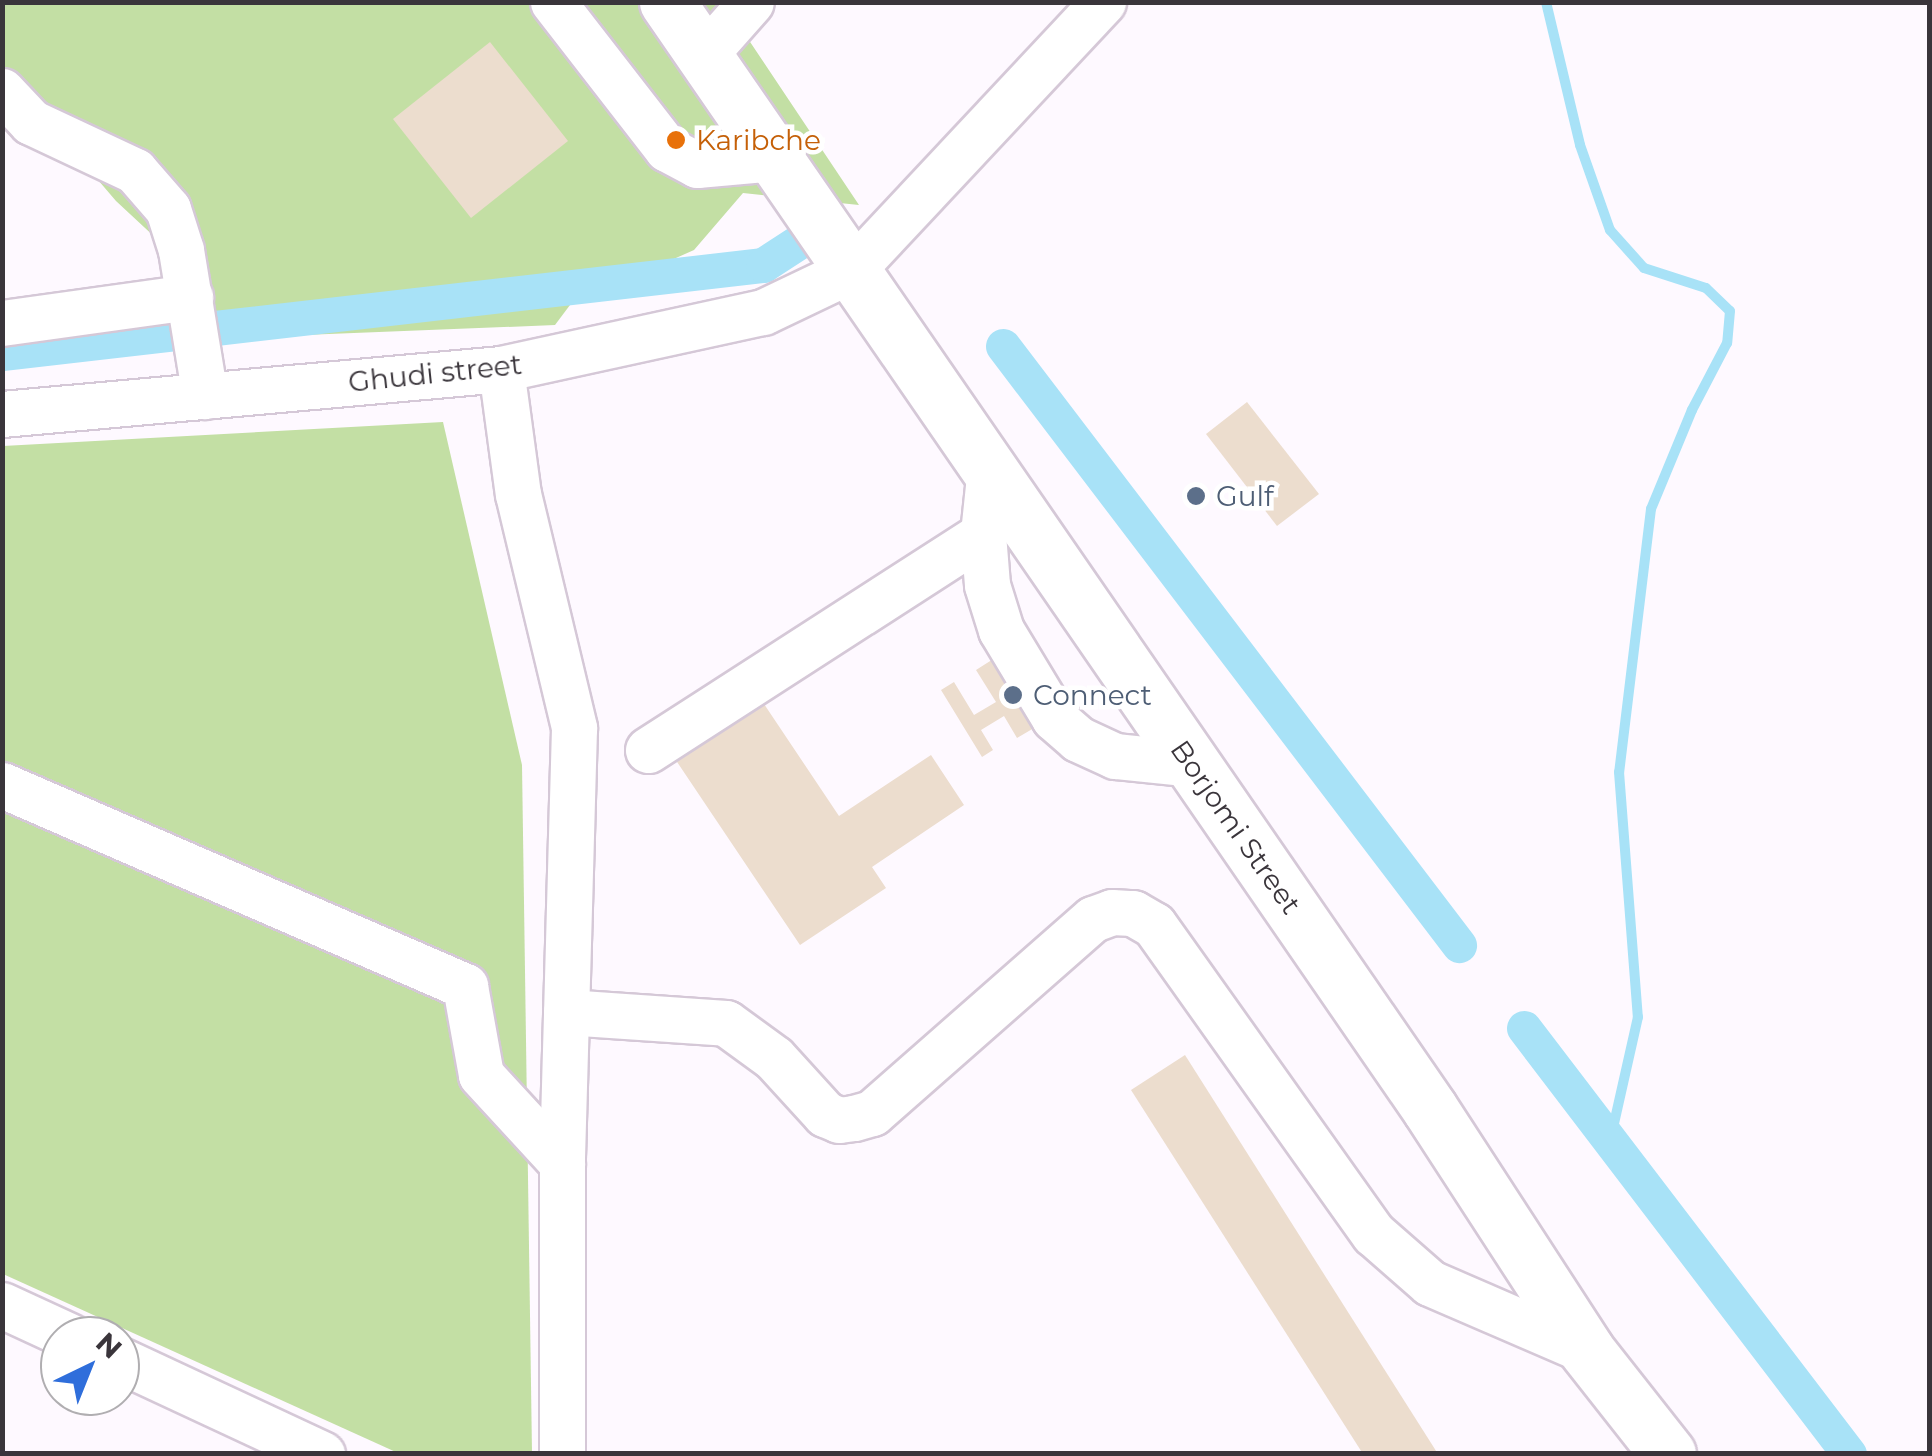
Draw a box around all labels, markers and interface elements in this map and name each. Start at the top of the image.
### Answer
place label: Karibche [696,123,821,157]
marker: Karibche [665,129,687,151]
street label: Ghudi street [347,347,523,399]
place label: Gulf [1216,479,1273,513]
marker: Gulf [1185,485,1207,507]
place label: Connect [1033,678,1152,712]
marker: Connect [1002,684,1024,706]
street label: Borjomi Street [1164,734,1308,920]
north arrow [40,1316,140,1416]
text: N [89,1325,129,1366]

